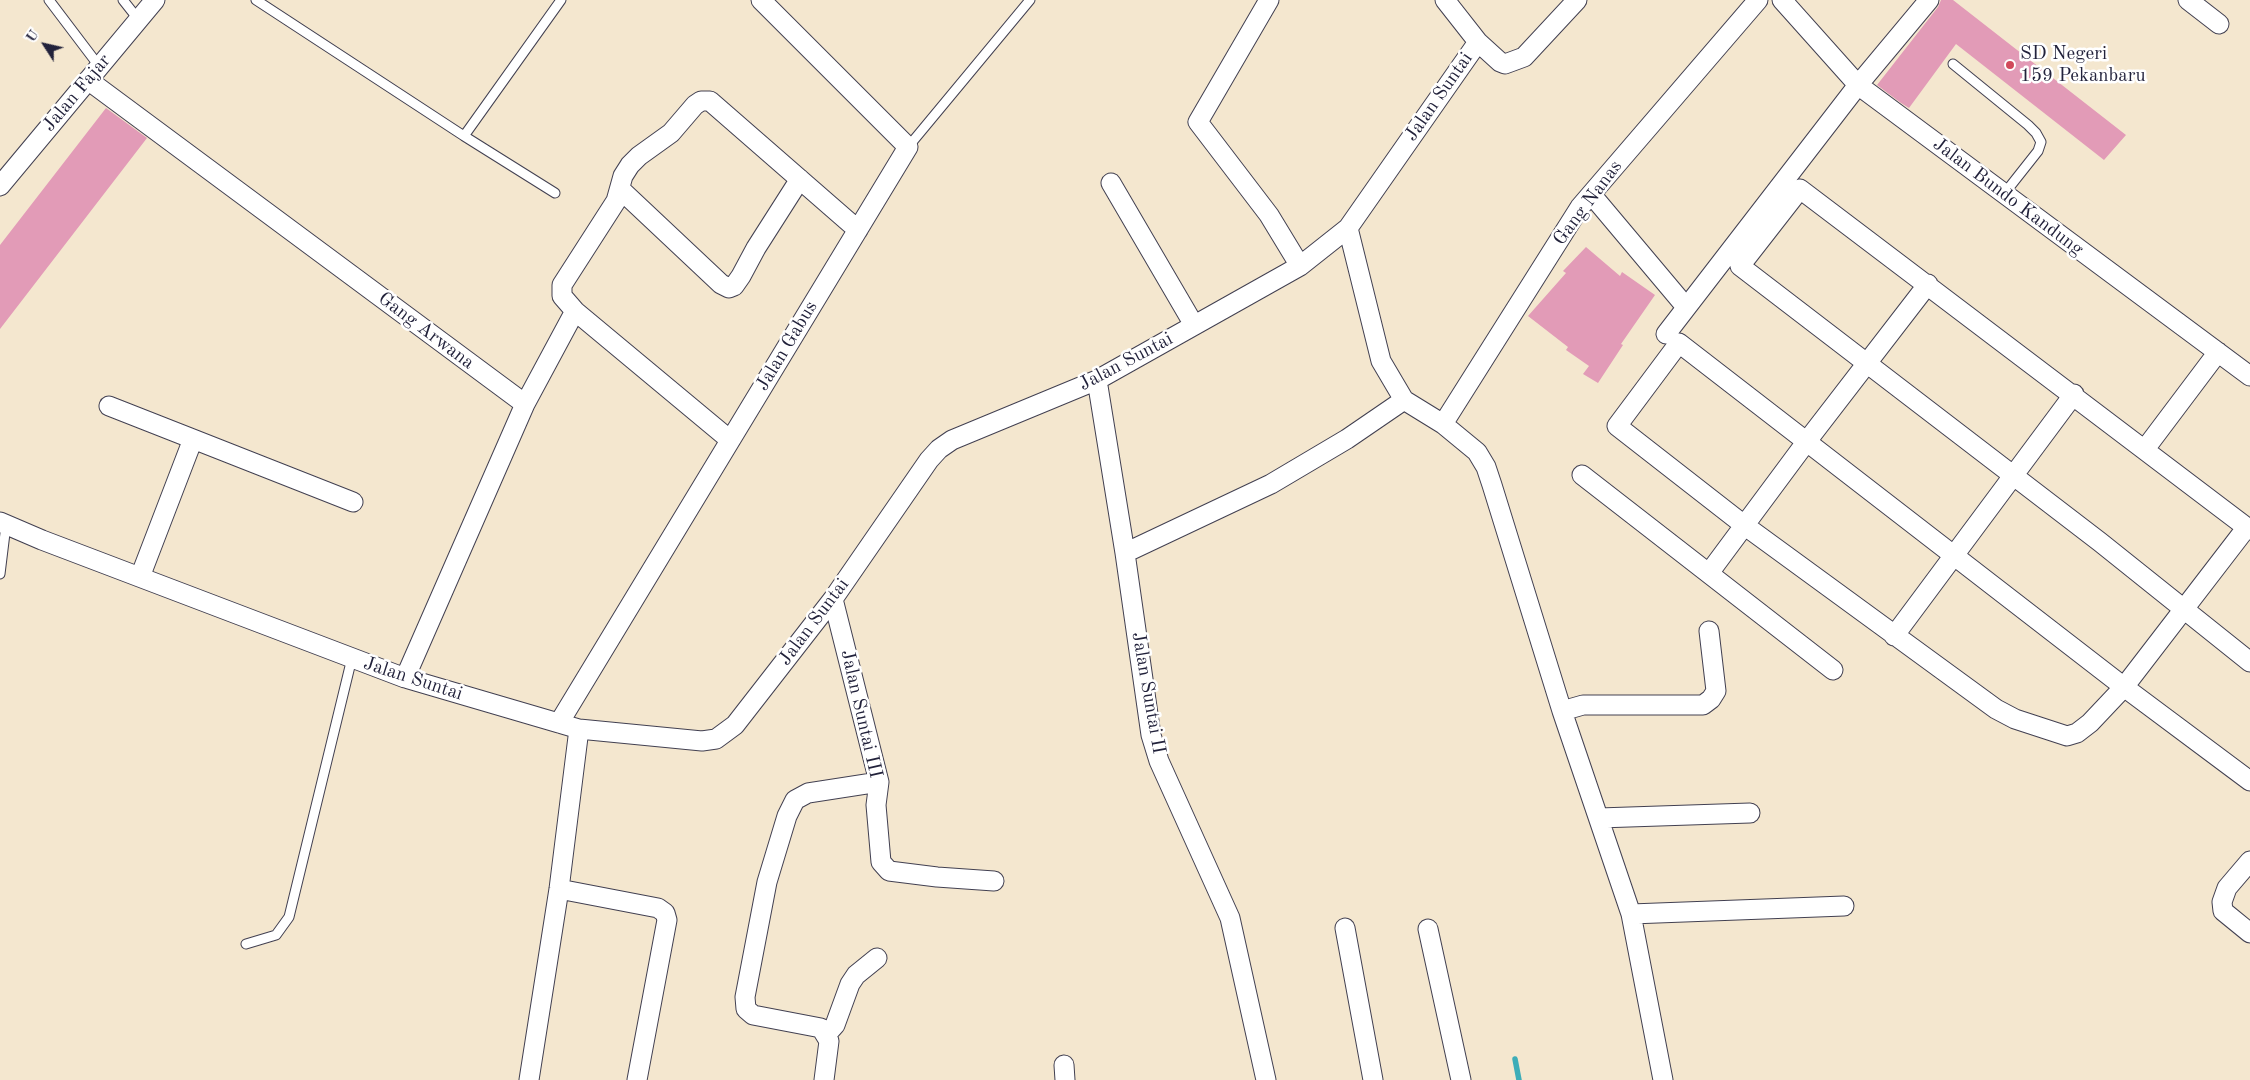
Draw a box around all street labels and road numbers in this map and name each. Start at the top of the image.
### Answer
street label: Jalan Suntai [1400,48,1478,146]
street label: Jalan Fajar [38,50,116,136]
street label: Jalan Bundo Kandung [1928,133,2088,261]
street label: Gang Nanas [1549,156,1627,250]
street label: Gang Arwana [373,287,479,375]
street label: Jalan Gabus [751,297,823,395]
street label: Jalan Suntai [1075,328,1177,396]
street label: Jalan Suntai [774,574,854,670]
street label: Jalan Suntai II [1126,630,1170,756]
street label: Jalan Suntai III [835,648,887,780]
street label: Jalan Suntai [360,652,466,706]

